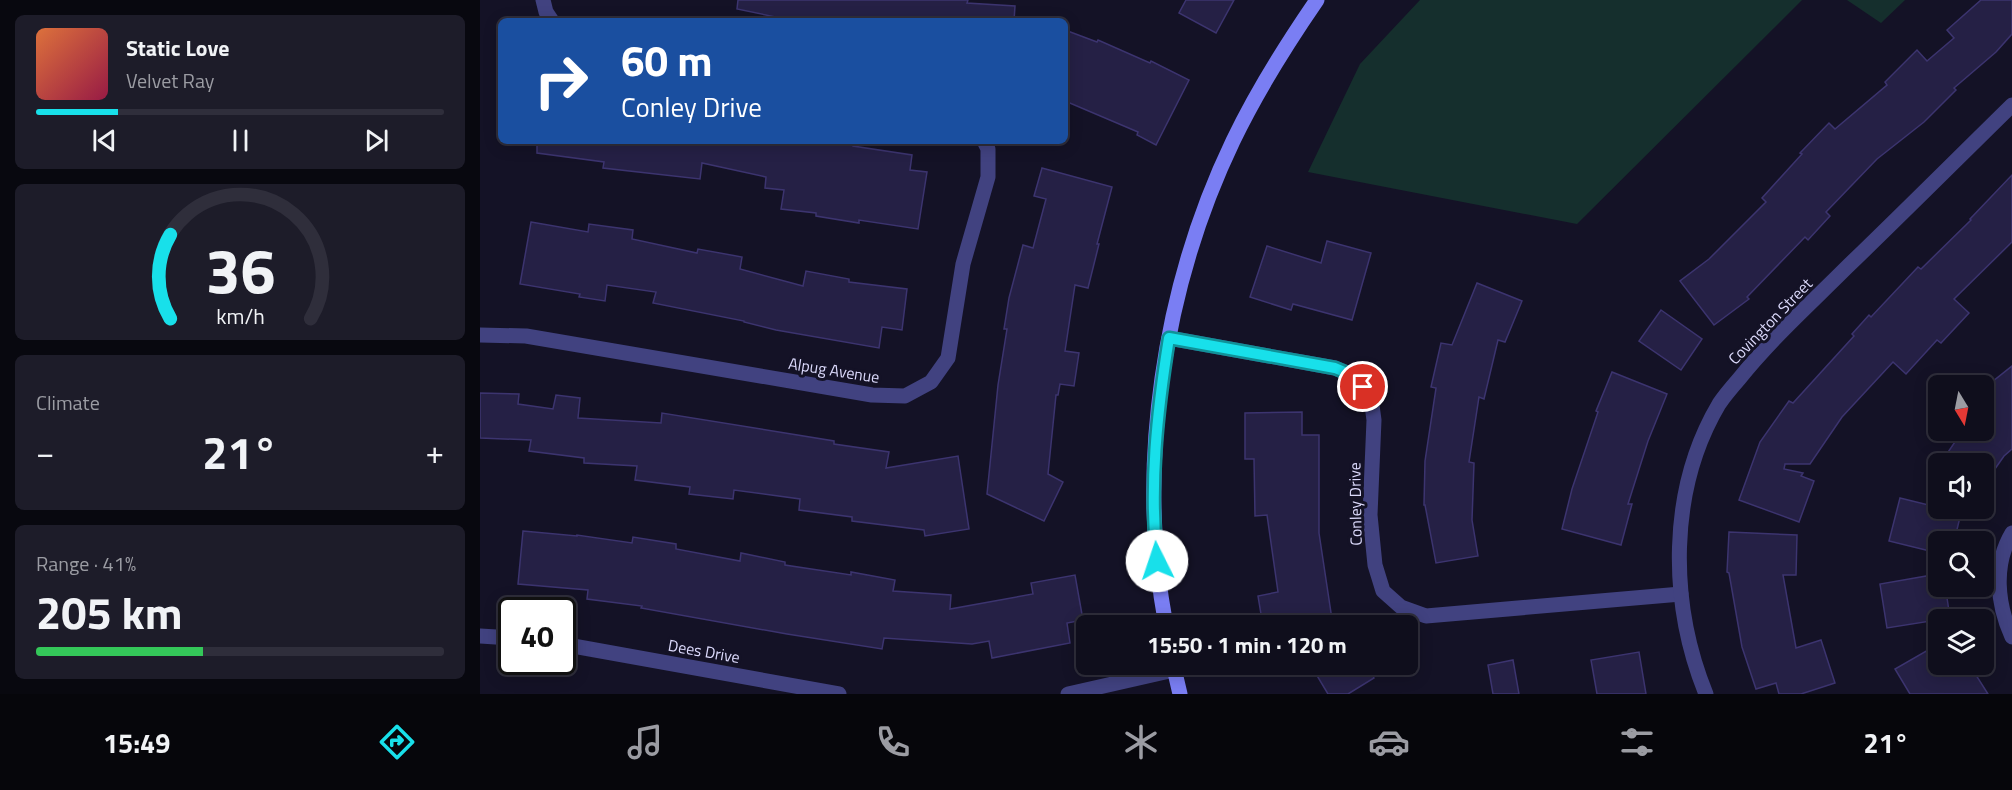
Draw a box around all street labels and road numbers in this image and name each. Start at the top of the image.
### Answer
street label: Covington Street [1722,272,1818,370]
street label: Alpug Avenue [787,351,881,389]
street label: Conley Drive [1342,462,1368,546]
street label: Dees Drive [666,633,742,669]

